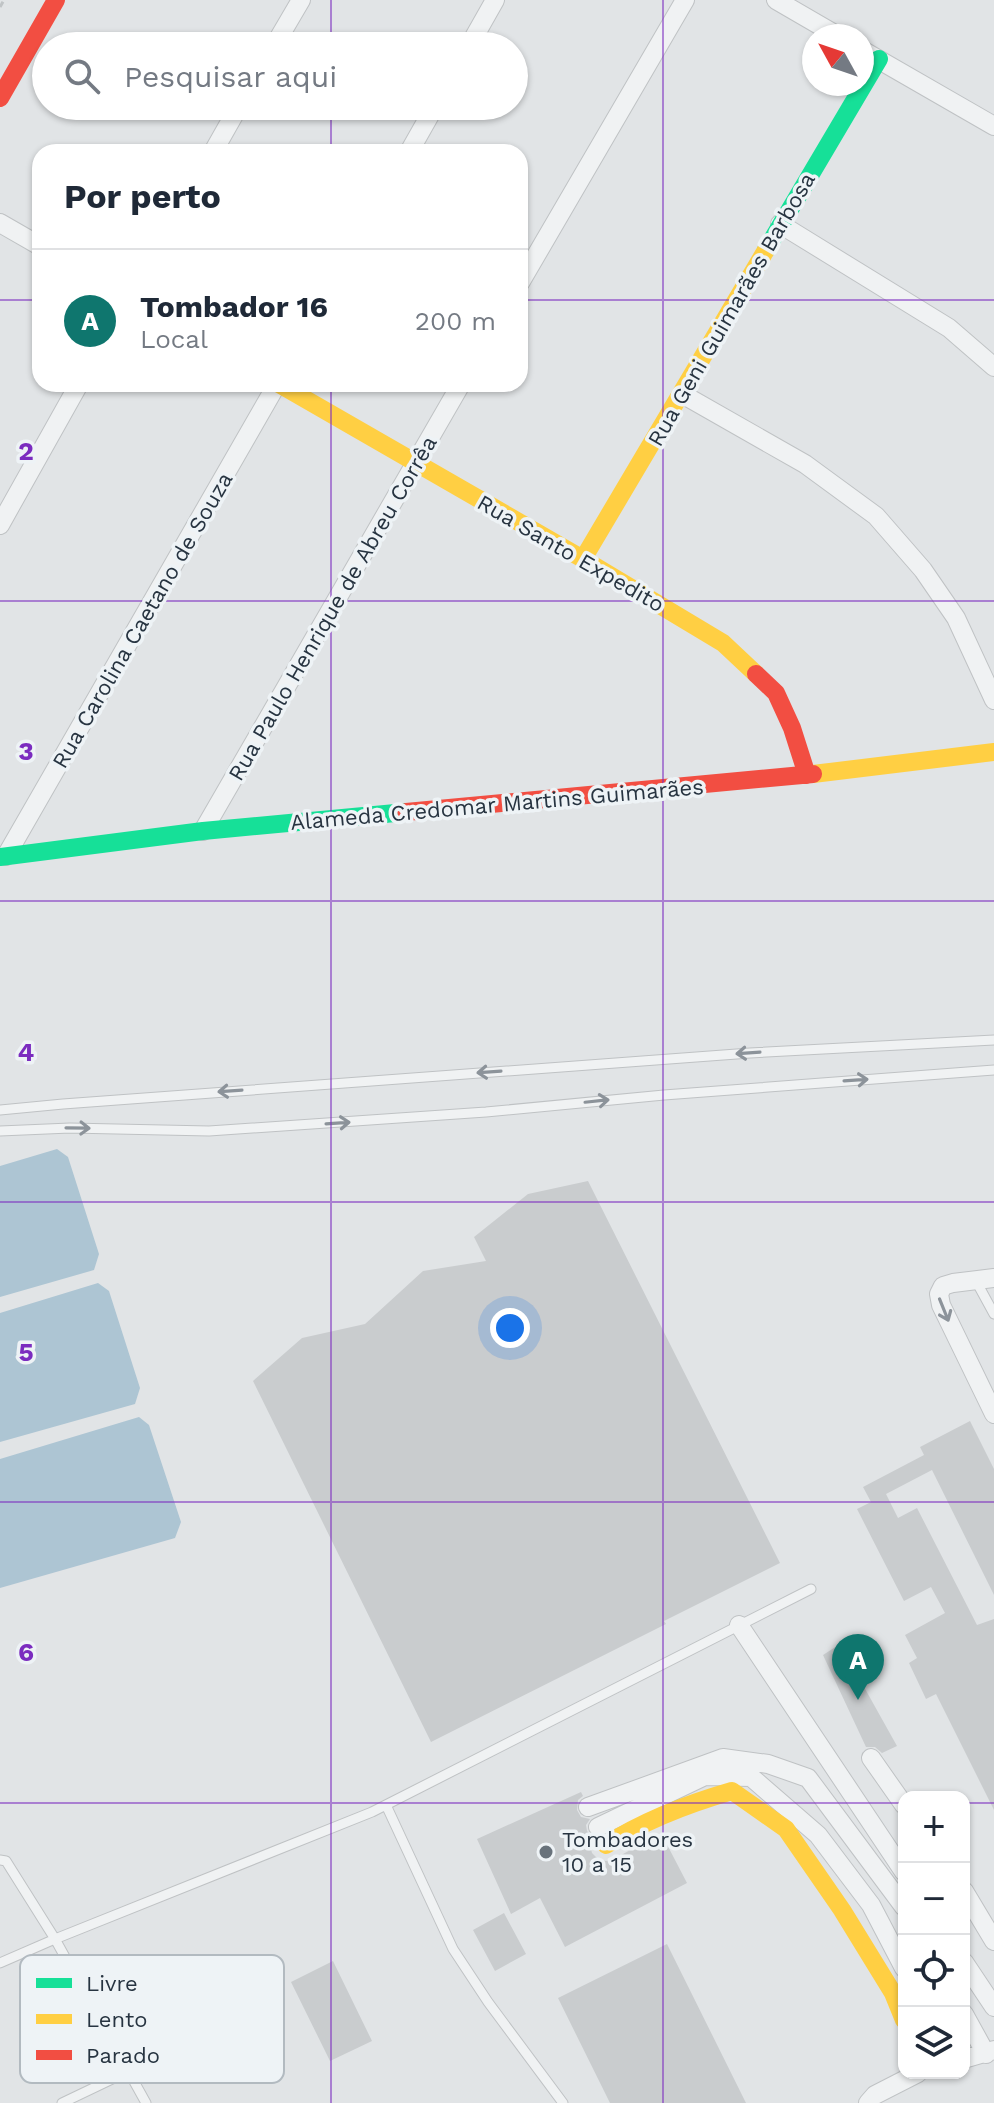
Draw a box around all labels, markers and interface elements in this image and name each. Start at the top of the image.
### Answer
north arrow [802,24,874,96]
search box [32,32,528,120]
icon: search [60,54,104,98]
text: Pesquisar aqui [124,59,337,94]
street label: Rua Geni Guimarães Barbosa [643,168,820,450]
text: Por perto [64,176,221,216]
text: Tombador 16 [140,289,328,324]
text: A [81,306,99,336]
text: 200 m [415,306,496,336]
text: Local [140,324,208,354]
street label: Rua Paulo Henrique de Abreu Corrêa [223,431,442,785]
text: 2 [18,436,34,466]
street label: Rua Carolina Caetano de Souza [47,468,238,773]
street label: Rua Santo Expedito [473,490,669,617]
text: 3 [18,736,34,766]
street label: Alameda Credomar Martins Guimarães [289,774,705,835]
text: 4 [18,1037,35,1067]
one-way arrow [735,1046,762,1061]
one-way arrow [476,1065,503,1080]
one-way arrow [842,1072,869,1087]
one-way arrow [217,1084,244,1099]
one-way arrow [583,1094,610,1109]
one-way arrow [324,1115,351,1130]
one-way arrow [64,1120,91,1136]
one-way arrow [938,1297,953,1322]
your location [490,1308,530,1348]
text: 5 [18,1337,34,1367]
pin: A [832,1634,884,1700]
text: 6 [18,1637,34,1667]
map controls [898,1791,970,2079]
button: + [898,1791,970,1863]
place label: Tombadores 10 a 15 [562,1827,693,1877]
marker: Tombadores 10 a 15 [537,1843,555,1861]
button: − [898,1863,970,1935]
button: locate [898,1935,970,2007]
legend [20,1955,284,2083]
text: Livre [86,1971,138,1996]
text: Lento [86,2007,147,2032]
button: layers [898,2007,970,2079]
text: Parado [86,2043,160,2068]

